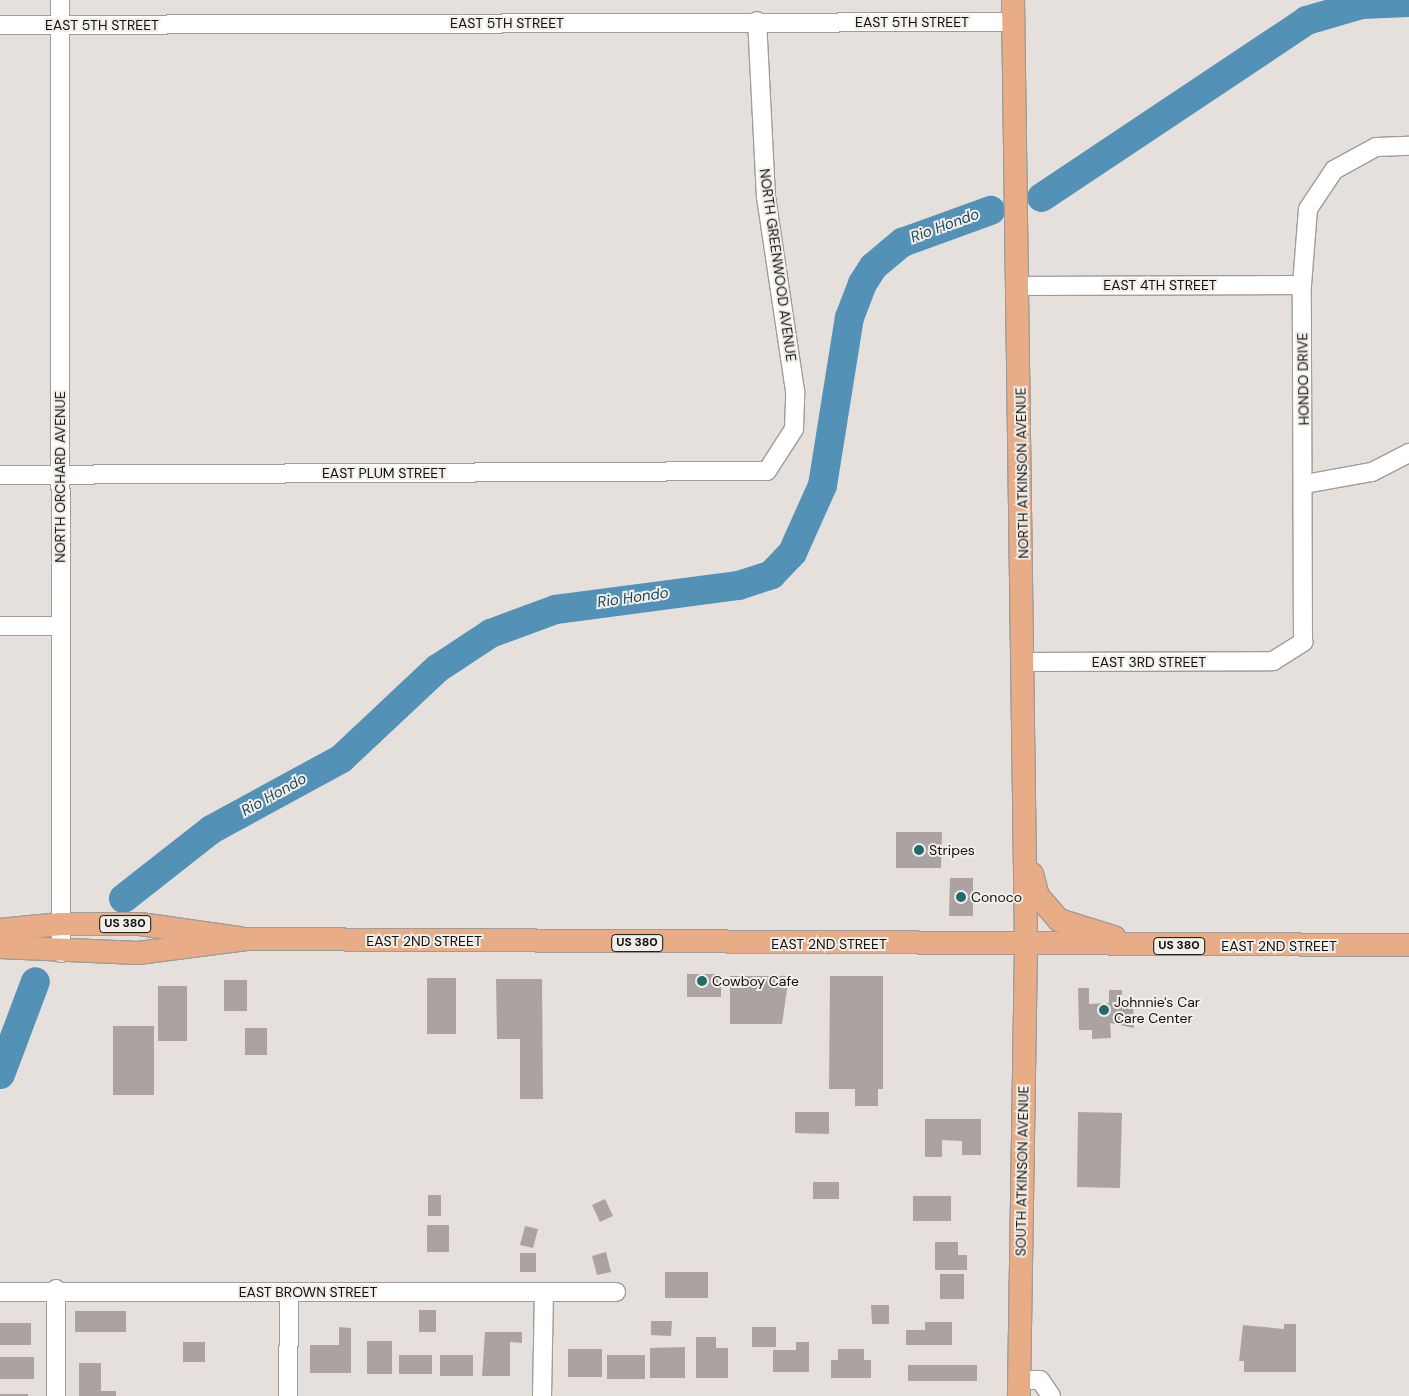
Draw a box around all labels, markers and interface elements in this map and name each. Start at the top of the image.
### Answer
street label: EAST 5TH STREET [855,14,969,30]
street label: EAST 5TH STREET [450,15,564,31]
street label: EAST 5TH STREET [45,17,159,33]
street label: NORTH GREENWOOD AVENUE [756,167,800,363]
water label: Rio Hondo [908,205,982,247]
street label: EAST 4TH STREET [1103,277,1217,293]
street label: HONDO DRIVE [1294,332,1312,426]
street label: NORTH ATKINSON AVENUE [1012,387,1032,559]
street label: NORTH ORCHARD AVENUE [52,391,68,563]
street label: EAST PLUM STREET [322,465,446,481]
water label: Rio Hondo [596,584,670,612]
street label: EAST 3RD STREET [1092,654,1206,670]
water label: Rio Hondo [238,770,310,820]
place label: Stripes [929,842,975,858]
marker: Stripes [913,844,925,856]
place label: Conoco [971,889,1022,905]
marker: Conoco [955,891,967,903]
road number: US 380 [99,914,151,934]
street label: EAST 2ND STREET [366,933,482,949]
road number: US 380 [611,934,663,952]
street label: EAST 2ND STREET [771,936,887,952]
road number: US 380 [1153,936,1205,956]
street label: EAST 2ND STREET [1221,938,1337,954]
place label: Cowboy Cafe [712,973,799,989]
marker: Cowboy Cafe [696,975,708,987]
place label: Johnnie's Car Care Center [1114,994,1200,1026]
marker: Johnnie's Car Care Center [1098,1004,1110,1016]
street label: SOUTH ATKINSON AVENUE [1012,1086,1032,1256]
street label: EAST BROWN STREET [239,1284,377,1300]

